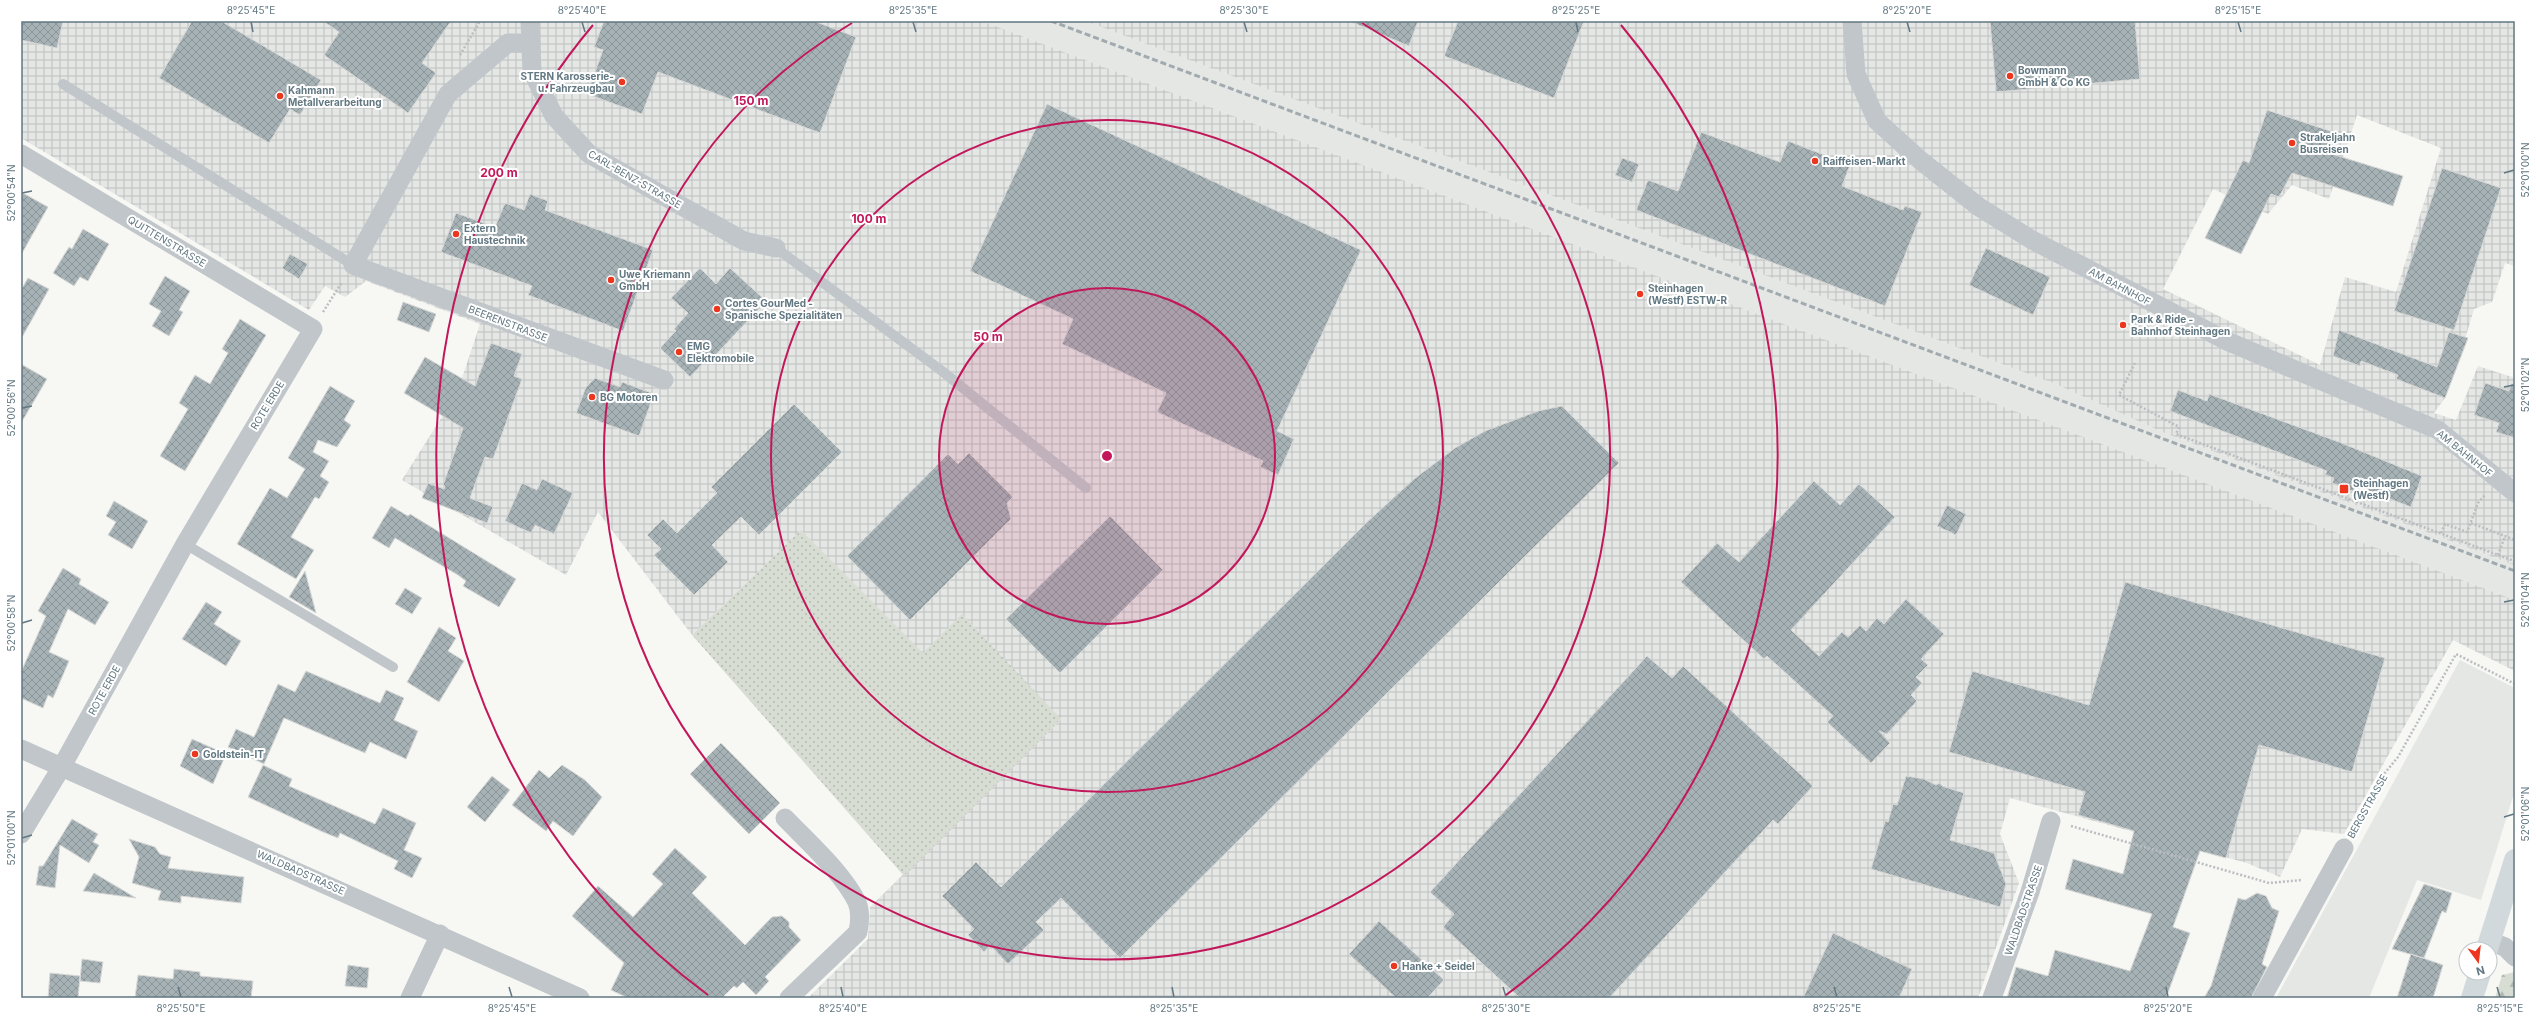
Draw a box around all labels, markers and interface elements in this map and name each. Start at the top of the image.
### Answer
text: 8°25'45"E [227,4,275,16]
text: 8°25'40"E [558,4,606,16]
text: 8°25'35"E [889,4,937,16]
text: 8°25'30"E [1220,4,1268,16]
text: 8°25'25"E [1552,4,1600,16]
text: 8°25'20"E [1883,4,1931,16]
text: 8°25'15"E [2215,4,2261,16]
place label: Bowmann GmbH & Co KG [2018,64,2091,88]
place label: STERN Karosserie- u. Fahrzeugbau [521,70,614,95]
marker: Bowmann GmbH & Co KG [2005,71,2015,81]
marker: STERN Karosserie- u. Fahrzeugbau [617,77,627,87]
place label: Kahmann Metallverarbeitung [288,84,381,109]
marker: Kahmann Metallverarbeitung [275,91,285,101]
text: 150 m [734,93,768,108]
place label: Strakeljahn Busreisen [2300,131,2355,155]
marker: Strakeljahn Busreisen [2287,138,2297,148]
text: 52°01'00"N [2519,143,2531,197]
street label: CARL-BENZ-STRASSE [586,147,684,211]
place label: Raiffeisen-Markt [1823,155,1906,167]
marker: Raiffeisen-Markt [1810,156,1820,166]
text: 52°00'54"N [5,164,17,222]
text: 200 m [480,165,518,180]
text: 100 m [851,211,887,226]
street label: QUITTENSTRASSE [126,213,208,269]
place label: Extern Haustechnik [464,222,526,246]
marker: Extern Haustechnik [451,229,461,239]
street label: AM BAHNHOF [2087,265,2153,307]
place label: Uwe Kriemann GmbH [619,268,690,292]
marker: Uwe Kriemann GmbH [606,275,616,285]
place label: Steinhagen (Westf) ESTW-R [1648,282,1728,306]
marker: Steinhagen (Westf) ESTW-R [1635,289,1645,299]
place label: Cortes GourMed - Spanische Spezialitäten [725,297,842,321]
street label: BEERENSTRASSE [467,302,549,344]
marker: Cortes GourMed - Spanische Spezialitäten [712,304,722,314]
place label: Park & Ride - Bahnhof Steinhagen [2131,313,2230,338]
marker: Park & Ride - Bahnhof Steinhagen [2118,320,2128,330]
text: 50 m [973,329,1003,344]
place label: EMG Elektromobile [687,340,754,364]
marker: EMG Elektromobile [674,347,684,357]
text: 52°01'02"N [2519,358,2531,412]
street label: ROTE ERDE [248,378,286,432]
text: 52°00'56"N [5,380,17,436]
place label: BG Motoren [600,391,658,403]
marker: BG Motoren [587,392,597,402]
street label: AM BAHNHOF [2435,427,2495,479]
centre of rings [1100,449,1114,463]
place label: Steinhagen (Westf) [2353,477,2409,501]
marker: Steinhagen (Westf) [2338,483,2350,495]
text: 52°01'04"N [2519,572,2531,628]
text: 52°00'58"N [5,595,17,651]
street label: ROTE ERDE [85,663,123,717]
place label: Goldstein-IT [203,748,264,760]
marker: Goldstein-IT [190,749,200,759]
street label: BERGSTRASSE [2344,772,2390,840]
text: 52°01'06"N [2519,787,2531,841]
text: 52°01'00"N [5,811,17,865]
street label: WALDBADSTRASSE [255,847,347,897]
street label: WALDBADSTRASSE [2002,863,2044,957]
north arrow [2458,941,2498,981]
place label: Hanke + Seidel [1402,960,1475,972]
marker: Hanke + Seidel [1389,961,1399,971]
text: N [2475,963,2486,979]
text: 8°25'50"E [157,1002,205,1014]
text: 8°25'45"E [488,1002,536,1014]
text: 8°25'40"E [819,1002,867,1014]
text: 8°25'35"E [1150,1002,1198,1014]
text: 8°25'30"E [1482,1002,1530,1014]
text: 8°25'25"E [1813,1002,1861,1014]
text: 8°25'20"E [2144,1002,2192,1014]
text: 8°25'15"E [2477,1002,2523,1014]

